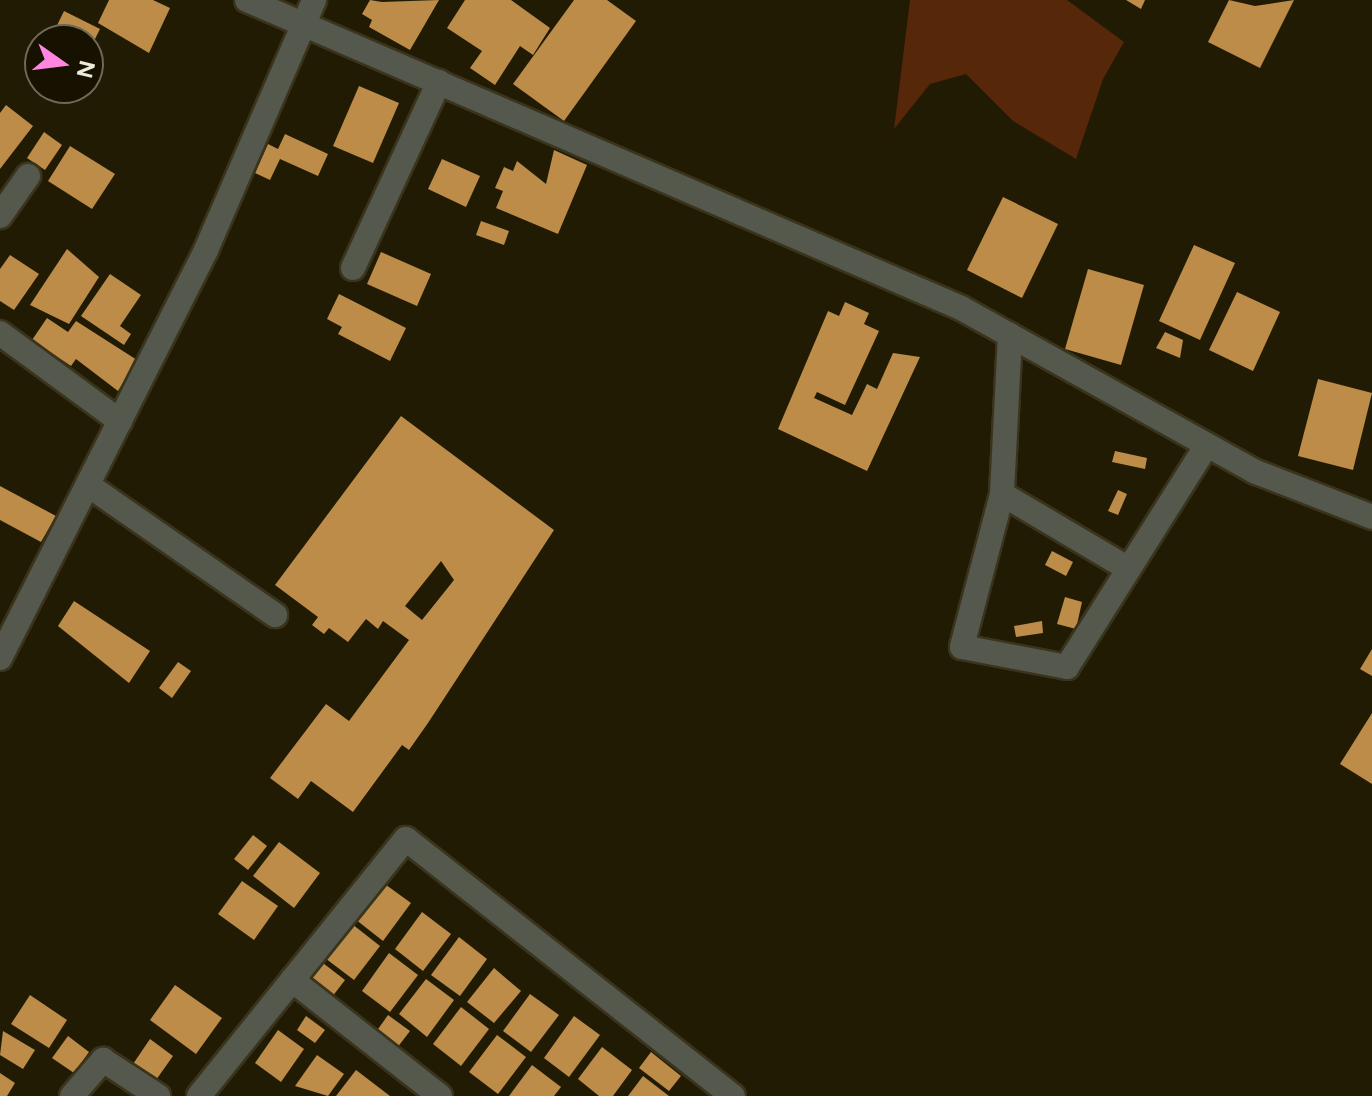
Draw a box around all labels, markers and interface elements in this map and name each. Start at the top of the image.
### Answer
north arrow [24,24,104,104]
text: N [71,58,101,81]

